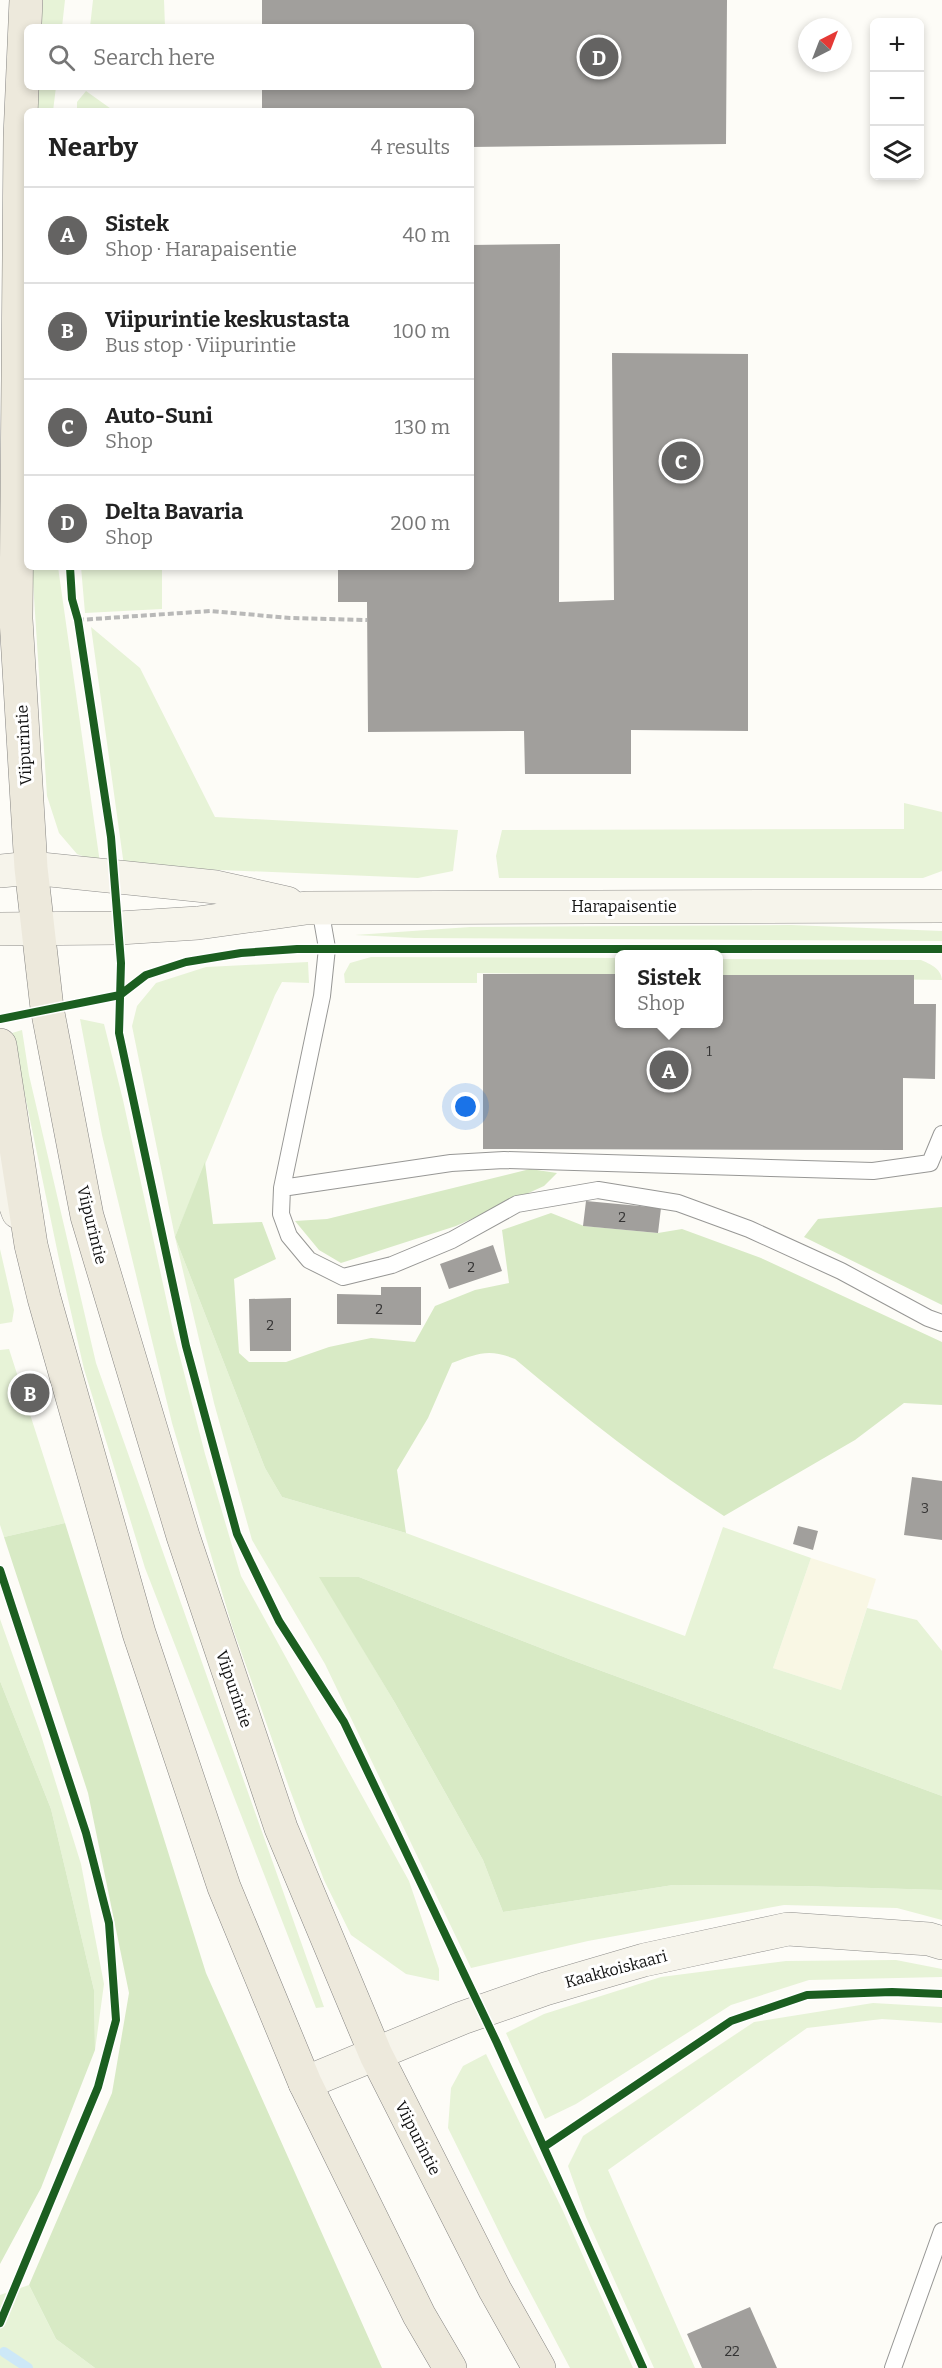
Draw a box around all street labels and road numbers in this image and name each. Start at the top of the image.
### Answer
street label: Viipurintie [12,704,36,786]
street label: Harapaisentie [571,897,677,916]
street label: Viipurintie [73,1184,111,1266]
street label: Viipurintie [212,1648,256,1730]
street label: Kaakkoiskaari [563,1946,669,1992]
street label: Viipurintie [391,2098,445,2178]

